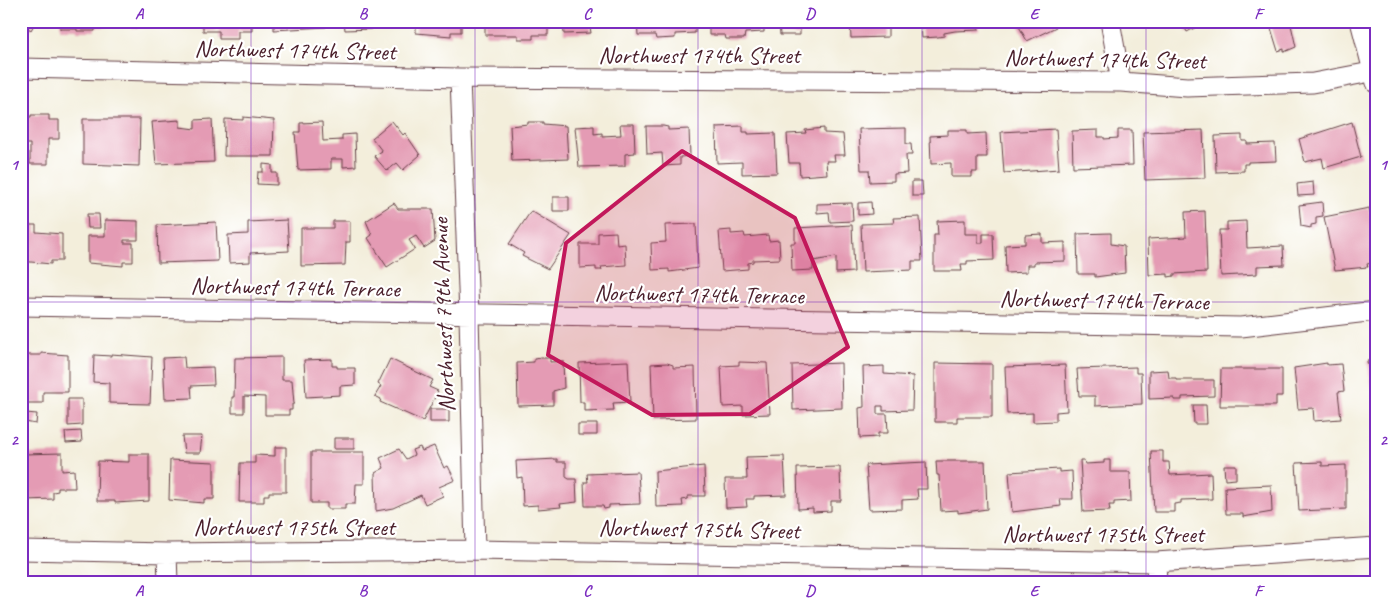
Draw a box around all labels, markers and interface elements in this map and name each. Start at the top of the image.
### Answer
text: A [135,4,145,24]
text: B [359,4,369,24]
text: C [583,4,593,24]
text: D [805,4,816,24]
text: E [1030,4,1041,24]
text: F [1254,4,1265,24]
street label: Northwest 174th Street [194,33,398,67]
street label: Northwest 174th Street [598,40,802,70]
street label: Northwest 174th Street [1004,42,1208,76]
text: 1 [10,155,19,175]
text: 1 [1379,155,1388,175]
street label: Northwest 79th Avenue [425,215,461,412]
street label: Northwest 174th Terrace [190,270,402,304]
street label: Northwest 174th Terrace [594,277,806,311]
street label: Northwest 174th Terrace [999,283,1211,317]
text: 2 [10,430,19,450]
text: 2 [1379,430,1388,450]
street label: Northwest 175th Street [193,512,397,542]
street label: Northwest 175th Street [598,512,802,546]
street label: Northwest 175th Street [1002,519,1206,549]
text: A [135,581,145,601]
text: B [359,581,369,601]
text: C [583,581,593,601]
text: D [805,581,816,601]
text: E [1030,581,1041,601]
text: F [1254,581,1265,601]

